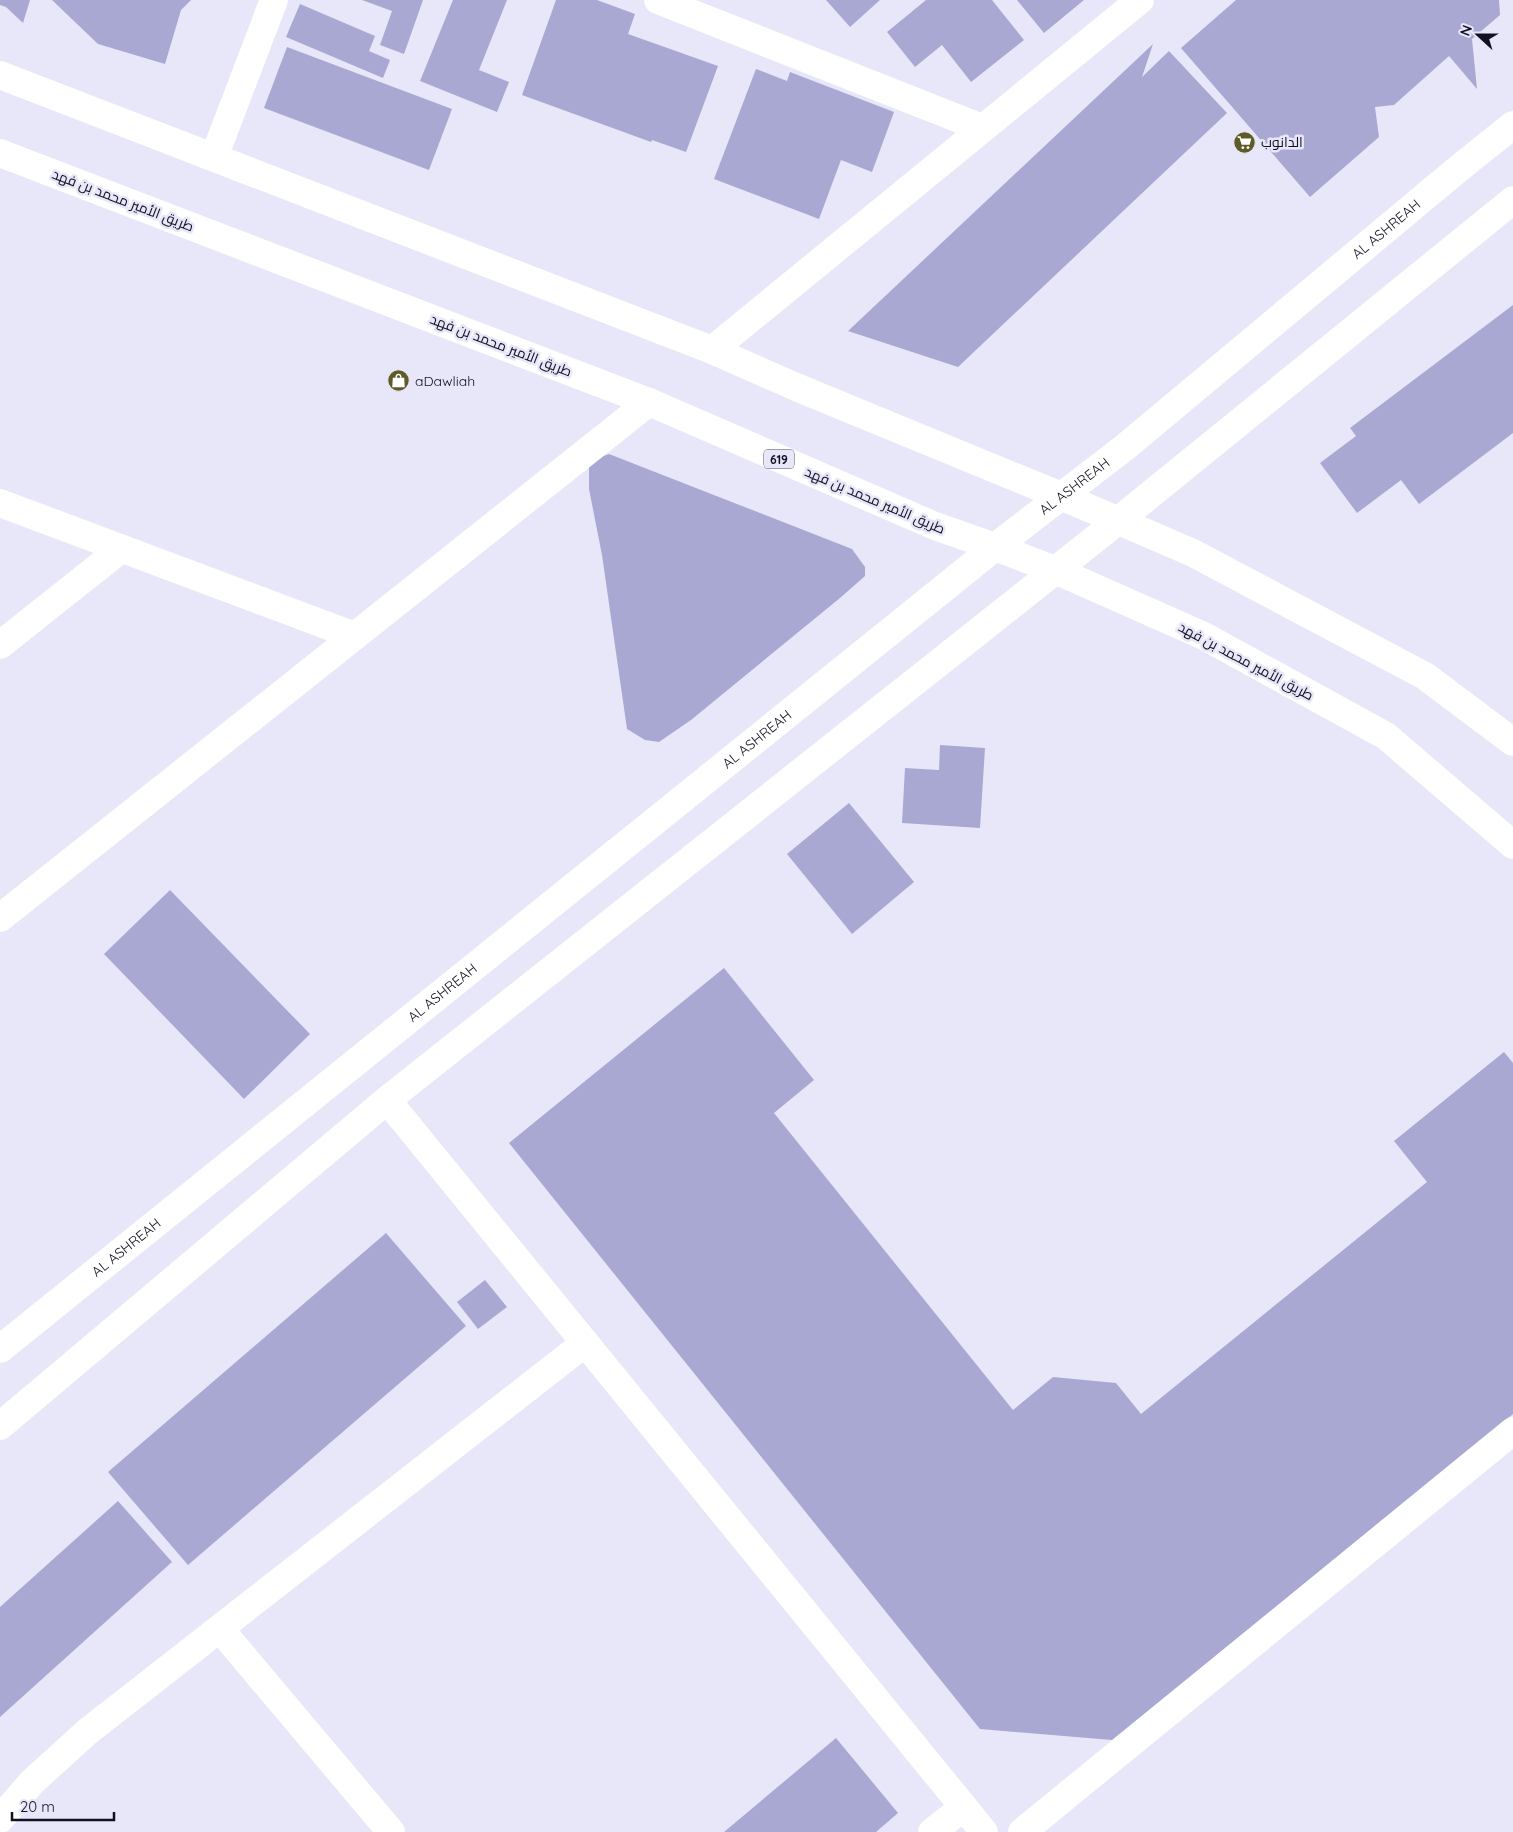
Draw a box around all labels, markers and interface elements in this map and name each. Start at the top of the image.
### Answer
north arrow [1453,10,1503,60]
text: N [1456,22,1476,38]
supermarket icon: الدانوب [1233,130,1257,154]
place label: الدانوب [1261,133,1303,151]
street label: طريق الأمير محمد بن فهد [50,165,196,235]
street label: AL ASHREAH [1348,195,1424,263]
street label: طريق الأمير محمد بن فهد [428,310,574,380]
shop icon: aDawliah [387,369,411,393]
place label: aDawliah [415,372,475,390]
road number: 619 [764,449,794,468]
street label: AL ASHREAH [1036,453,1113,519]
street label: طريق الأمير محمد بن فهد [802,462,948,538]
street label: طريق الأمير محمد بن فهد [1175,618,1317,704]
street label: AL ASHREAH [718,706,795,772]
street label: AL ASHREAH [404,959,481,1026]
street label: AL ASHREAH [88,1214,164,1281]
scale bar [12,1790,115,1822]
text: 20 m [20,1797,55,1816]

